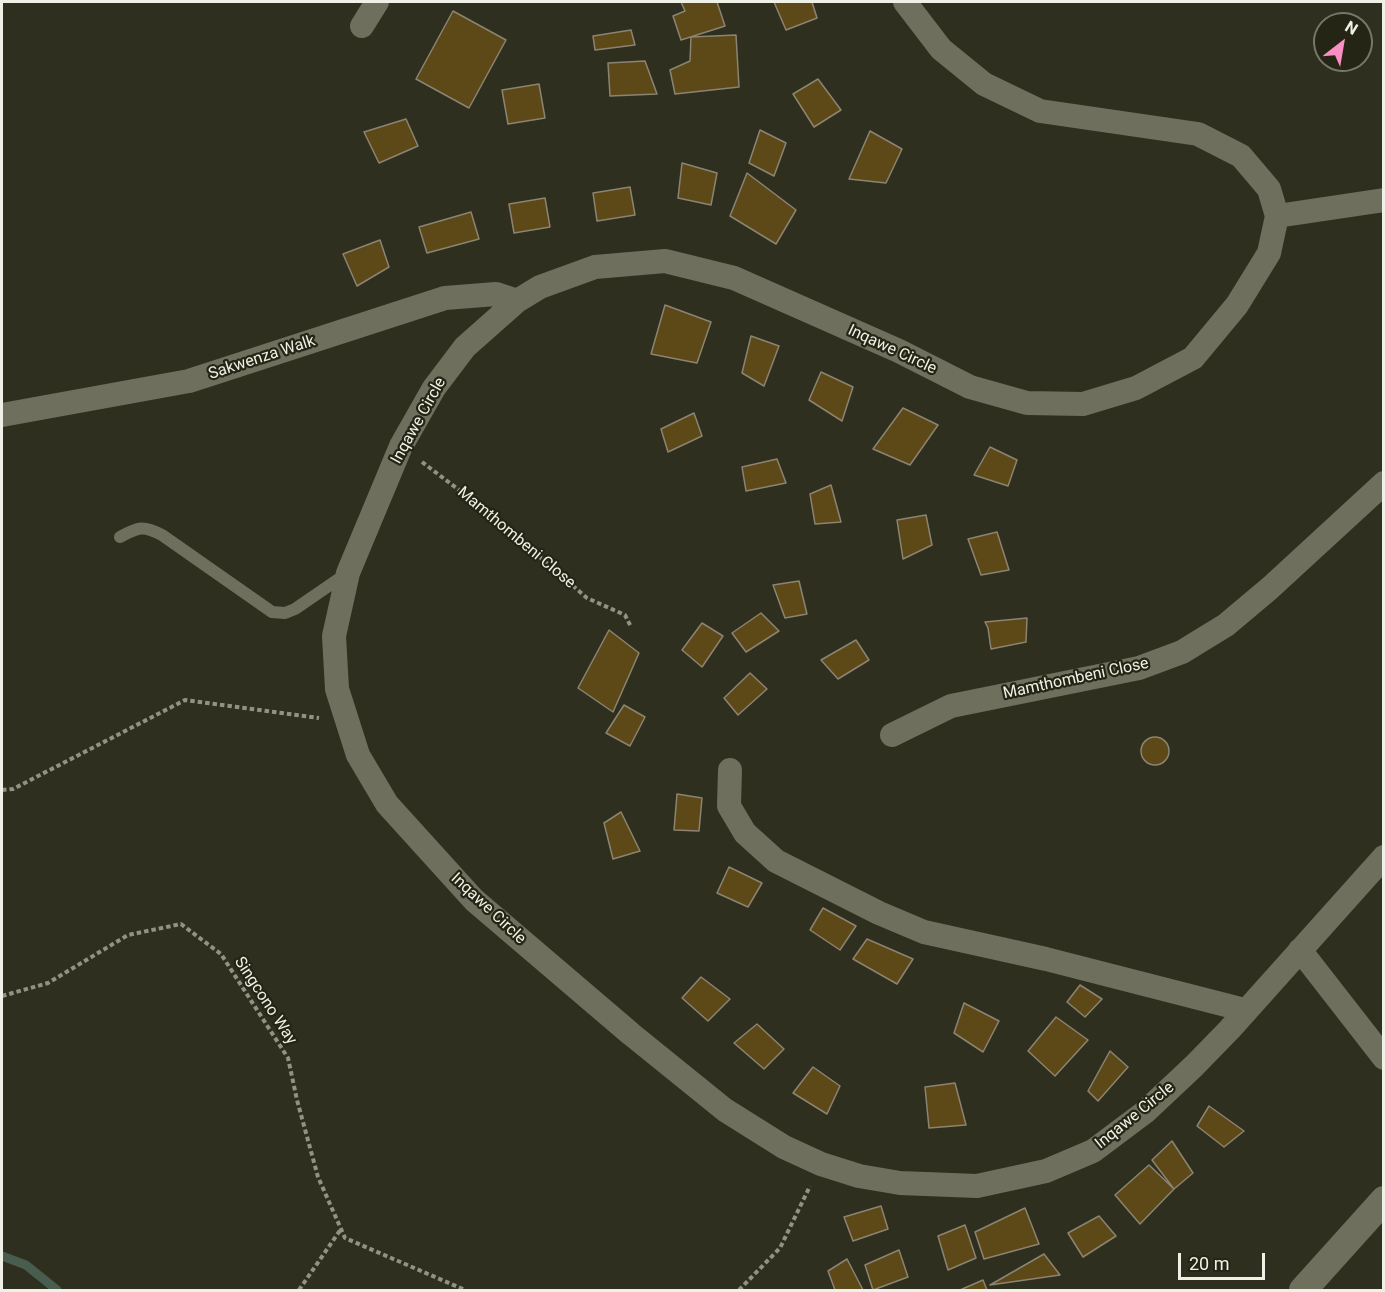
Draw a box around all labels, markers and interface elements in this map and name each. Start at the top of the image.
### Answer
north arrow [1313,12,1373,72]
text: N [1342,17,1361,39]
street label: Inqawe Circle [845,321,939,379]
street label: Sakwenza Walk [206,332,318,384]
street label: Inqawe Circle [387,374,451,468]
street label: Mamthombeni Close [453,483,579,593]
street label: Mamthombeni Close [1002,654,1150,704]
street label: Inqawe Circle [446,869,530,949]
street label: Singcono Way [230,954,300,1048]
street label: Inqawe Circle [1092,1078,1178,1154]
scale bar [1181,1241,1268,1279]
text: 20 m [1189,1253,1229,1274]

